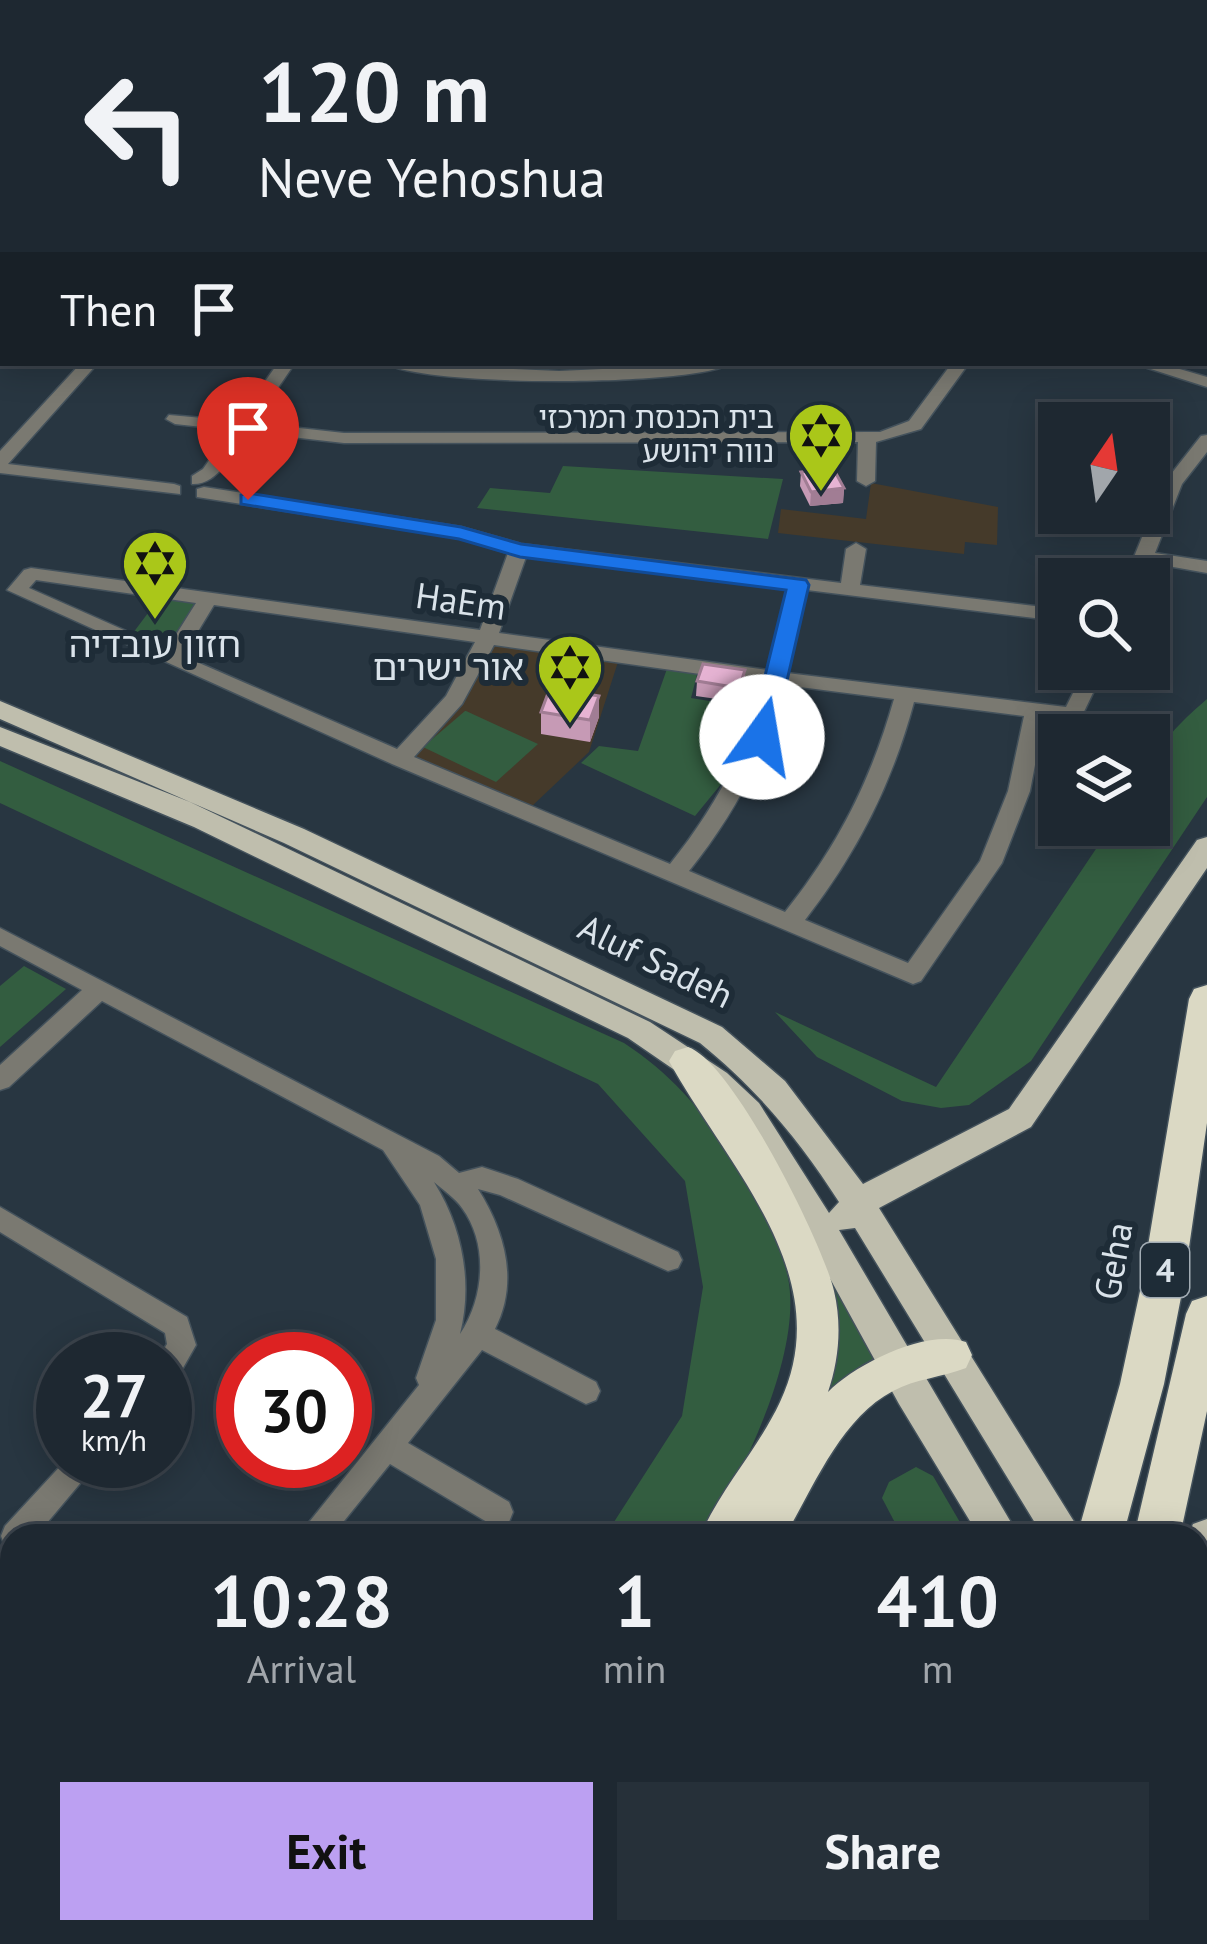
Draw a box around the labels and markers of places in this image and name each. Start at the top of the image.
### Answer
pin [197,377,299,500]
place label: בית הכנסת המרכזי נווה יהושע [539,397,774,470]
synagogue icon: בית הכנסת המרכזי נווה יהושע [786,400,856,494]
synagogue icon: חזון עובדיה [120,528,190,622]
place label: חזון עובדיה [69,620,241,667]
synagogue icon: אור ישרים [535,632,605,726]
place label: אור ישרים [373,643,524,690]

